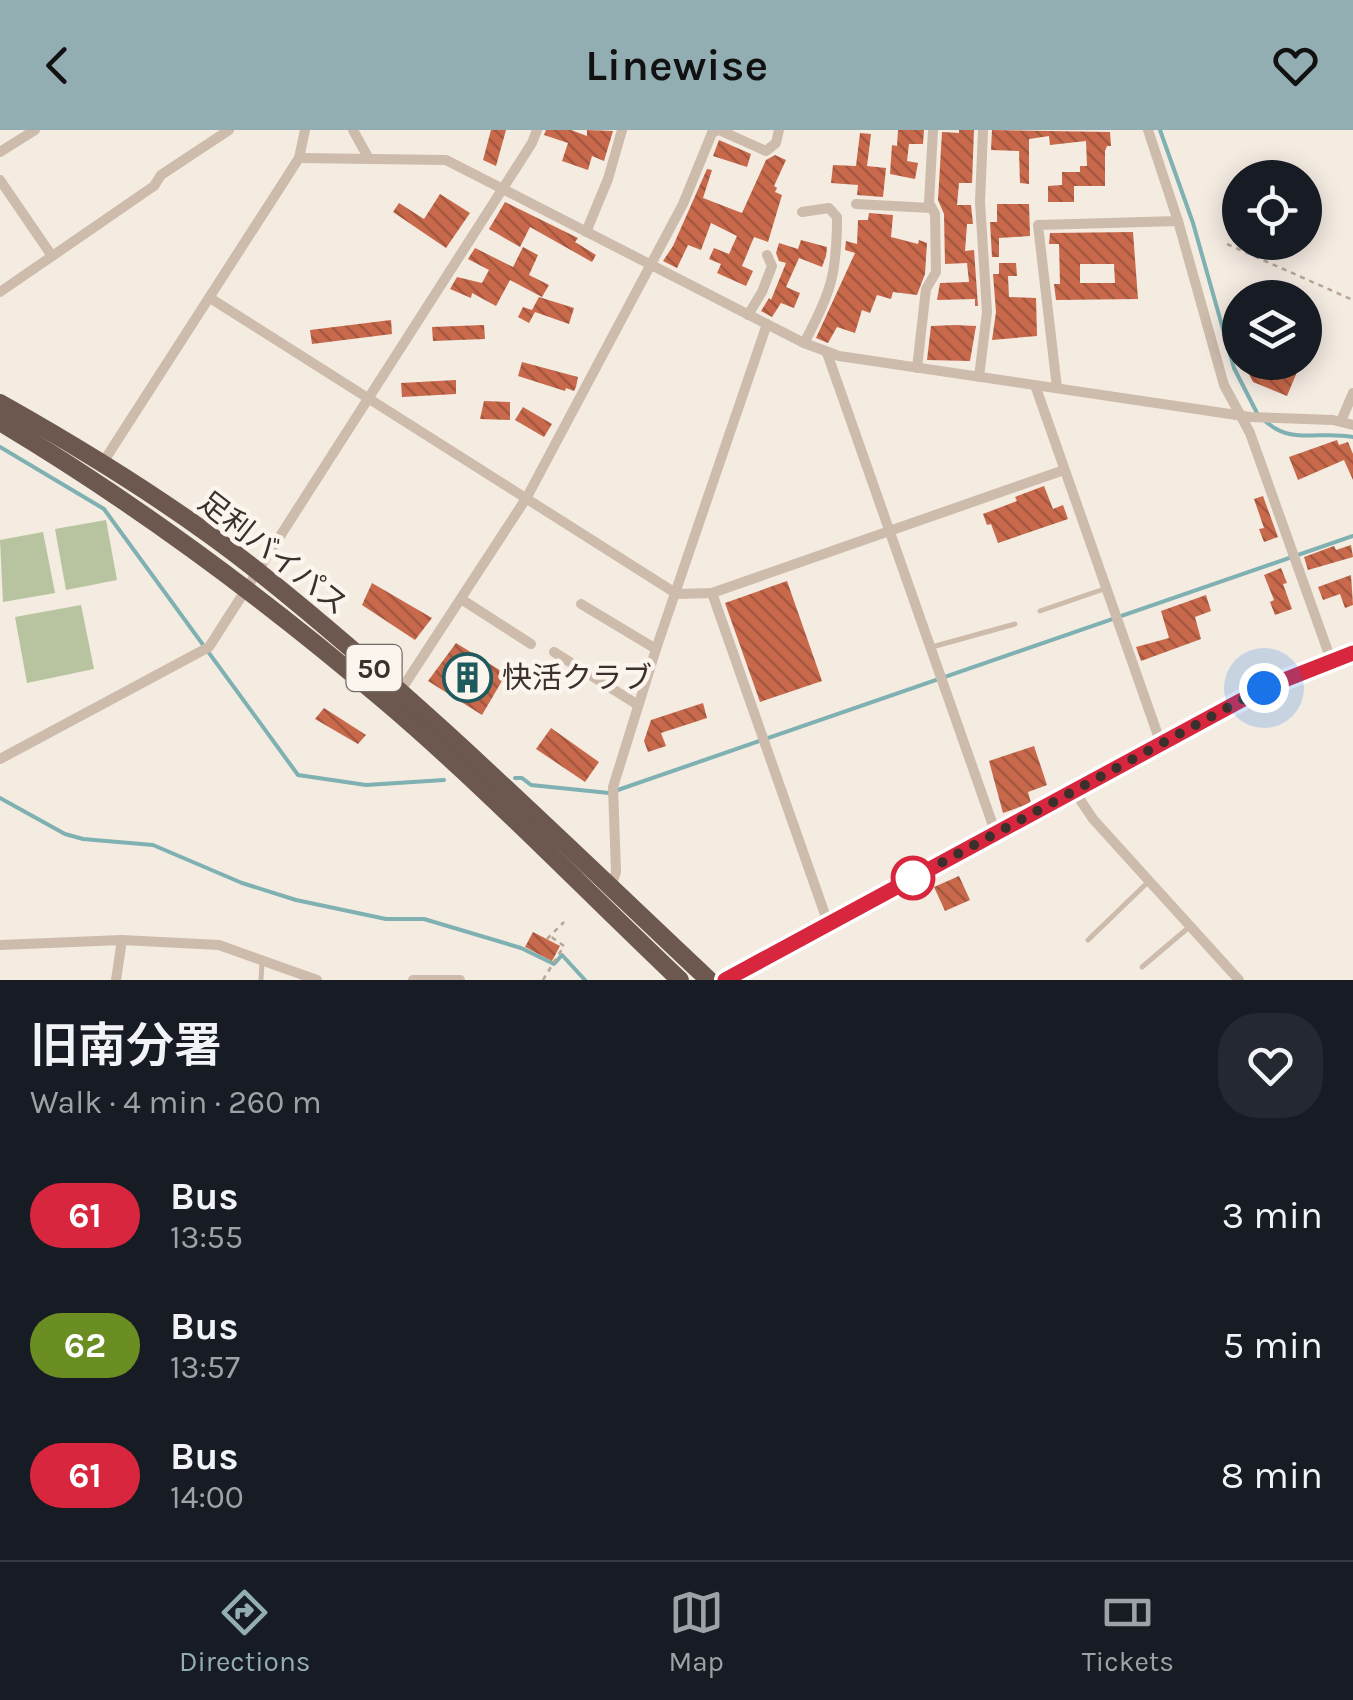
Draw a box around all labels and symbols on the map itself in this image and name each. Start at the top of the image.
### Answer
street label: 足利バイパス [191,484,355,622]
road number: 50 [346,645,402,691]
building icon: 快活クラブ [441,652,493,704]
place label: 快活クラブ [502,660,652,696]
your location [1239,663,1289,713]
unlabelled marker [892,857,934,899]

